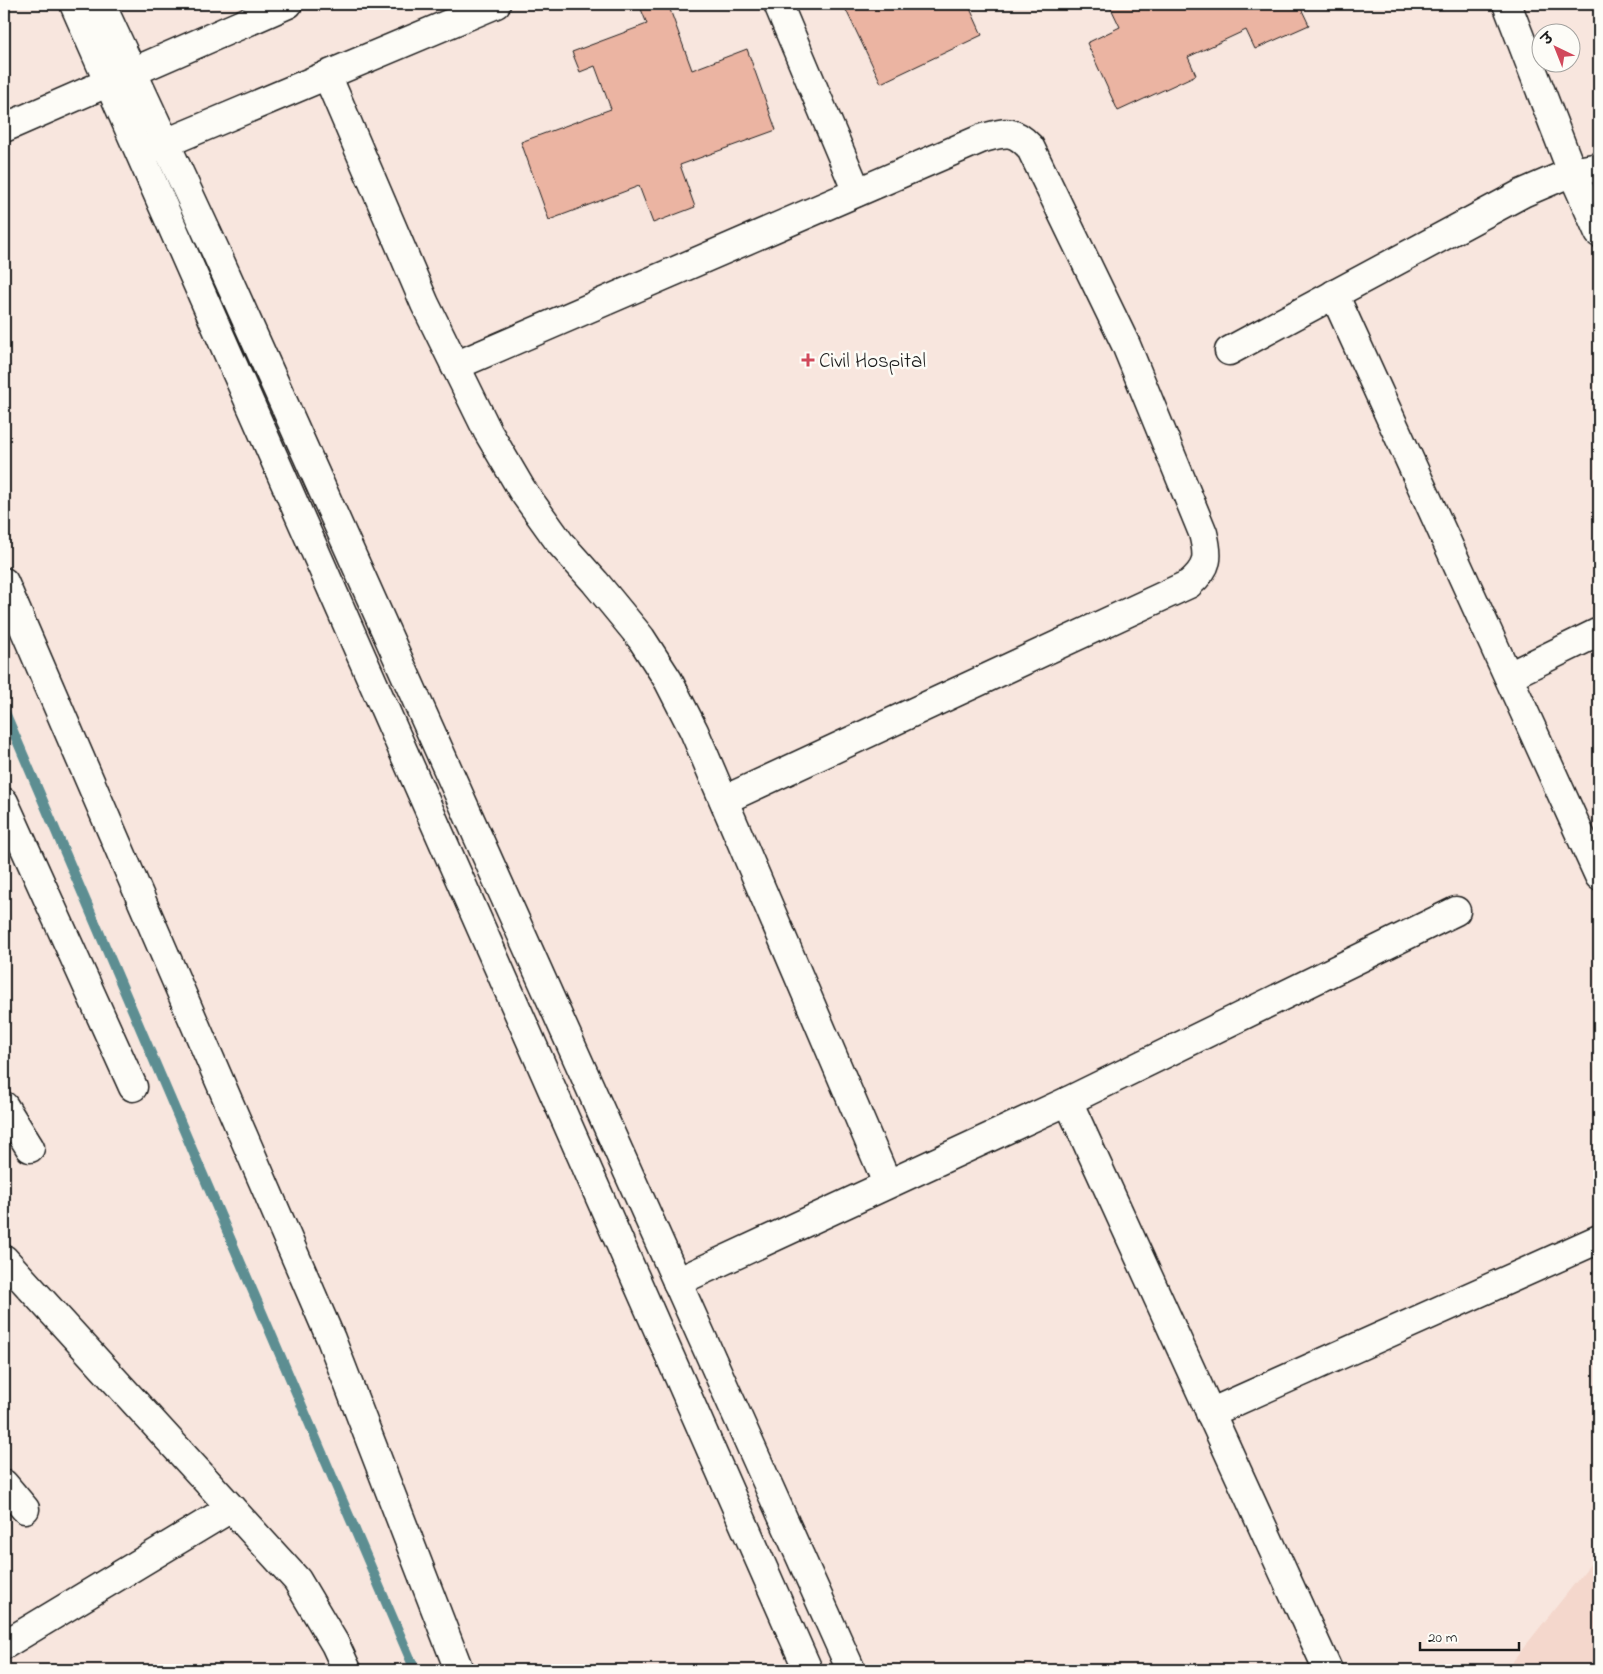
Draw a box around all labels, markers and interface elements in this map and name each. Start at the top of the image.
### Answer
north arrow [1530,22,1580,72]
text: उ [1536,28,1560,52]
place label: Civil Hospital [819,347,926,377]
marker: Civil Hospital [801,353,815,367]
scale bar [1420,1619,1519,1651]
text: 20 m [1428,1627,1458,1649]

